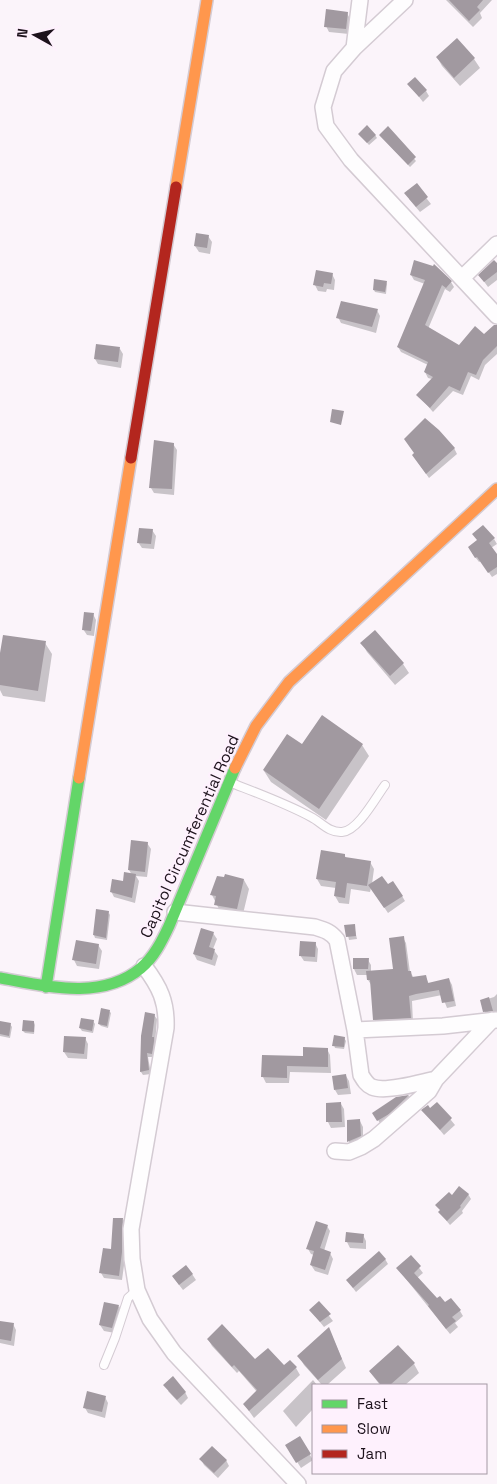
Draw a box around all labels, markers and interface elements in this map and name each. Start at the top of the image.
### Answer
north arrow [10,10,60,60]
text: N [13,27,32,39]
street label: Capitol Circumferential Road [135,731,244,941]
legend [312,1384,487,1474]
text: Fast [357,1394,388,1413]
text: Slow [357,1419,391,1438]
text: Jam [357,1444,387,1463]

